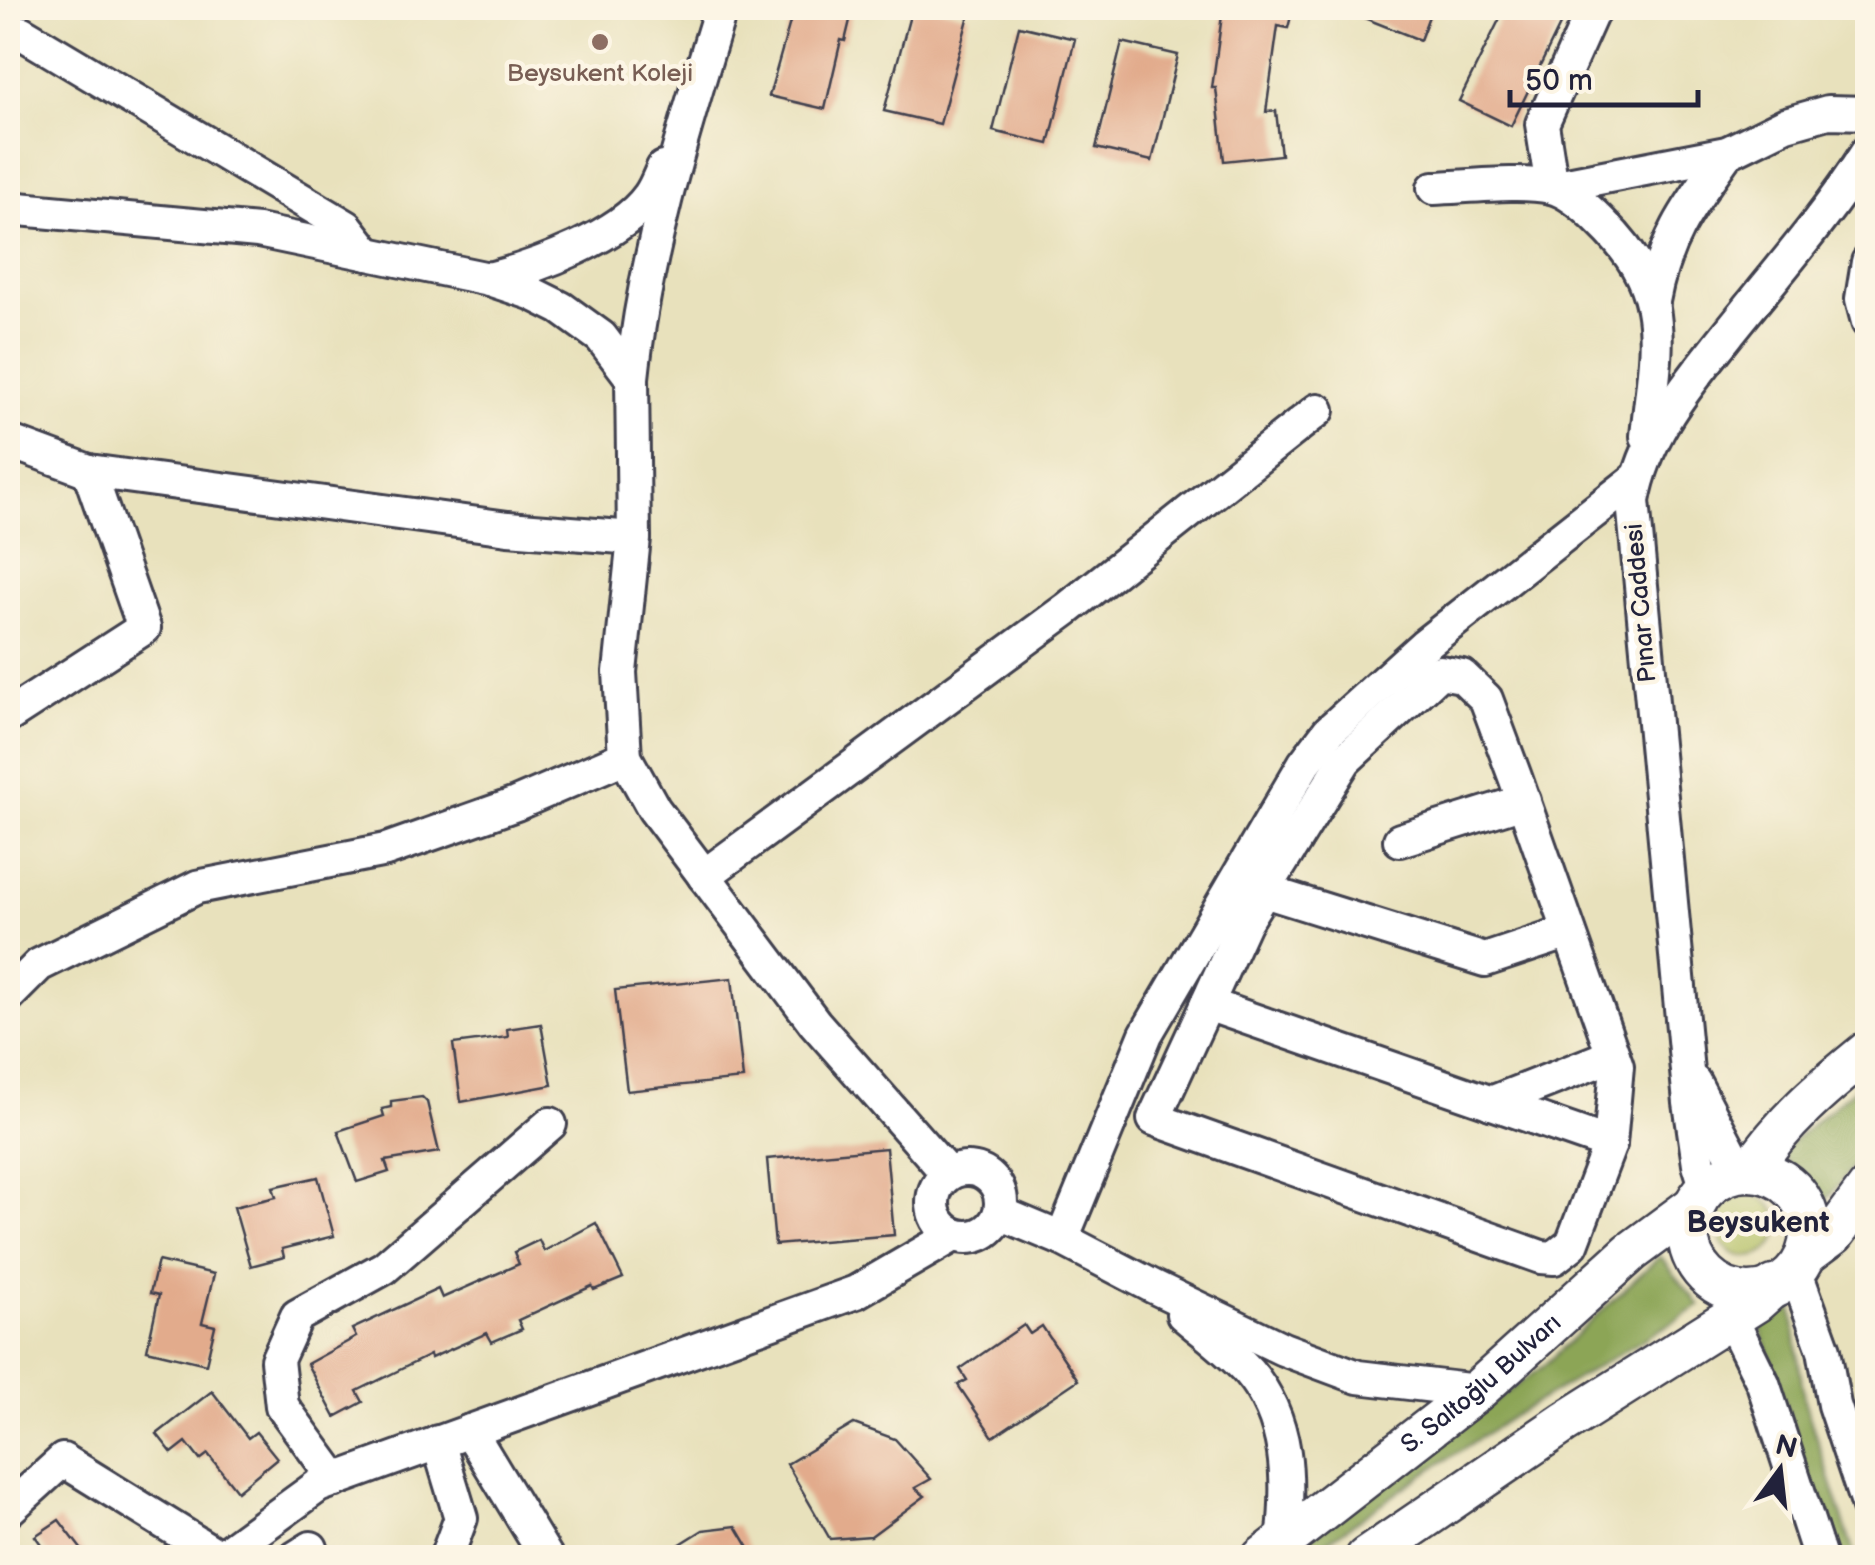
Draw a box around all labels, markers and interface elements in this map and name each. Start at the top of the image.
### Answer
marker: Beysukent Koleji [589,31,611,53]
scale bar [1510,45,1698,107]
place label: Beysukent Koleji [507,58,693,89]
text: 50 m [1525,63,1593,99]
street label: Pınar Caddesi [1619,522,1663,684]
district label: Beysukent [1687,1205,1829,1241]
street label: S. Saltoğlu Bulvarı [1395,1307,1567,1460]
north arrow [1730,1420,1830,1520]
text: N [1772,1429,1801,1466]

